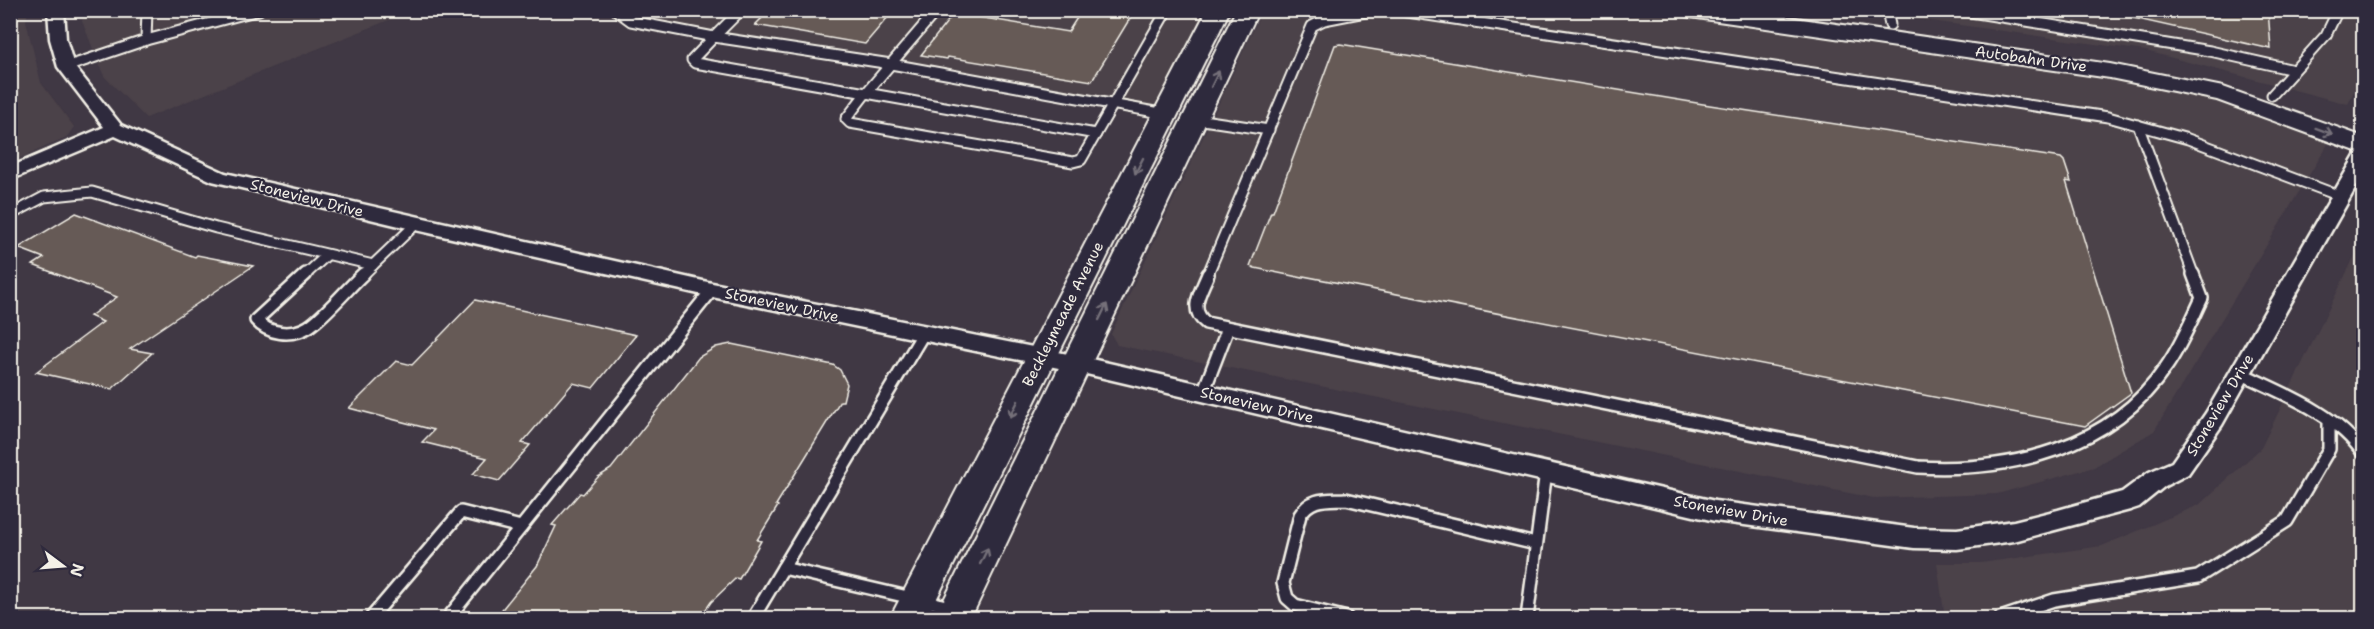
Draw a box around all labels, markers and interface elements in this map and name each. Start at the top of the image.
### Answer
street label: Autobahn Drive [1974,41,2088,77]
one-way arrow [1209,71,1221,89]
one-way arrow [2314,126,2332,137]
one-way arrow [1133,156,1145,174]
street label: Stoneview Drive [248,174,366,222]
street label: Beckleymeade Avenue [1018,238,1108,390]
street label: Stoneview Drive [723,283,841,327]
one-way arrow [1098,303,1109,321]
street label: Stoneview Drive [2182,350,2258,460]
street label: Stoneview Drive [1198,382,1316,428]
one-way arrow [1008,400,1019,418]
street label: Stoneview Drive [1672,491,1790,531]
north arrow [33,536,93,596]
one-way arrow [978,548,990,566]
text: N [65,561,89,579]

